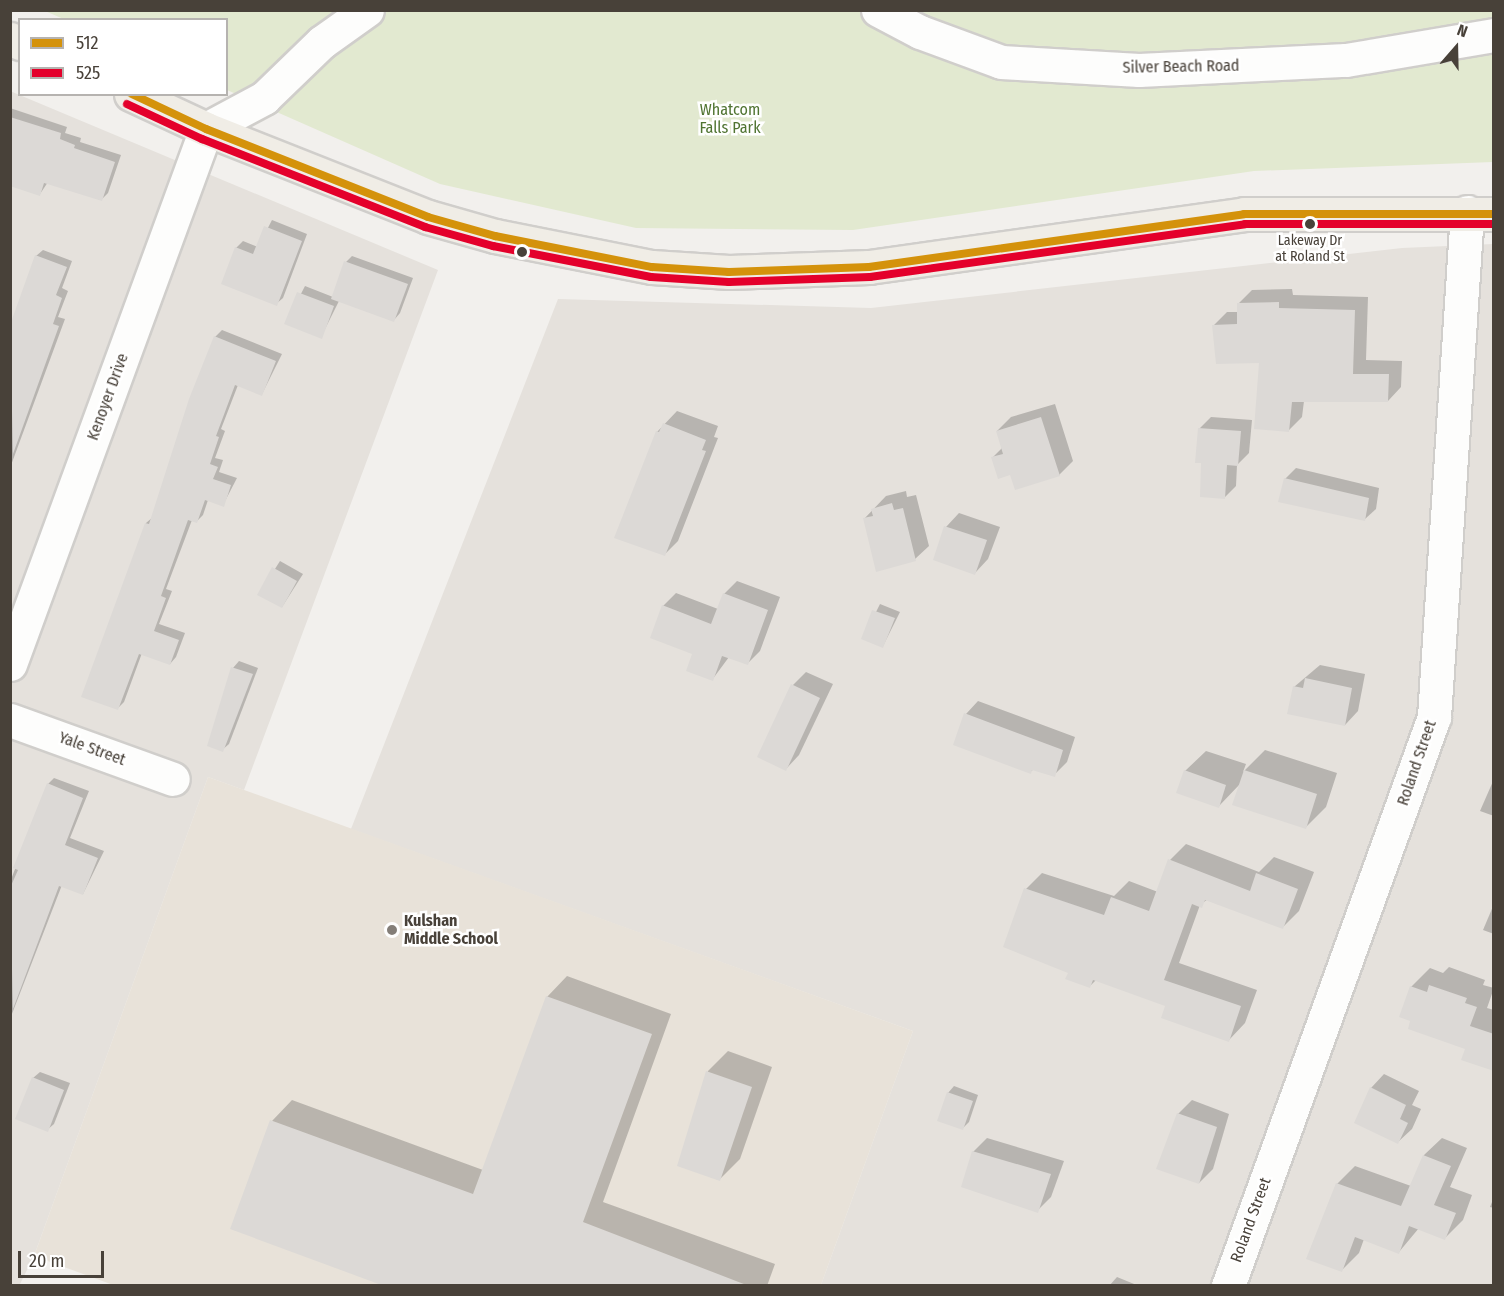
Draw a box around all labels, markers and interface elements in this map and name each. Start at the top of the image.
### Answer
legend [18,18,228,96]
north arrow [1426,18,1486,78]
text: N [1455,20,1470,41]
text: 512 [76,32,98,54]
street label: Silver Beach Road [1122,56,1240,78]
text: 525 [76,62,100,84]
park label: Whatcom Falls Park [699,100,761,138]
marker: Lakeway Dr at Roland St [1304,218,1316,230]
place label: Lakeway Dr at Roland St [1275,233,1345,266]
unlabelled marker [516,246,528,258]
street label: Kenoyer Drive [83,351,133,443]
street label: Roland Street [1393,718,1441,808]
street label: Yale Street [56,728,128,770]
place label: Kulshan Middle School [404,911,498,949]
marker: Kulshan Middle School [385,923,399,937]
street label: Roland Street [1227,1175,1275,1265]
scale bar [21,1239,106,1277]
text: 20 m [29,1250,64,1272]

